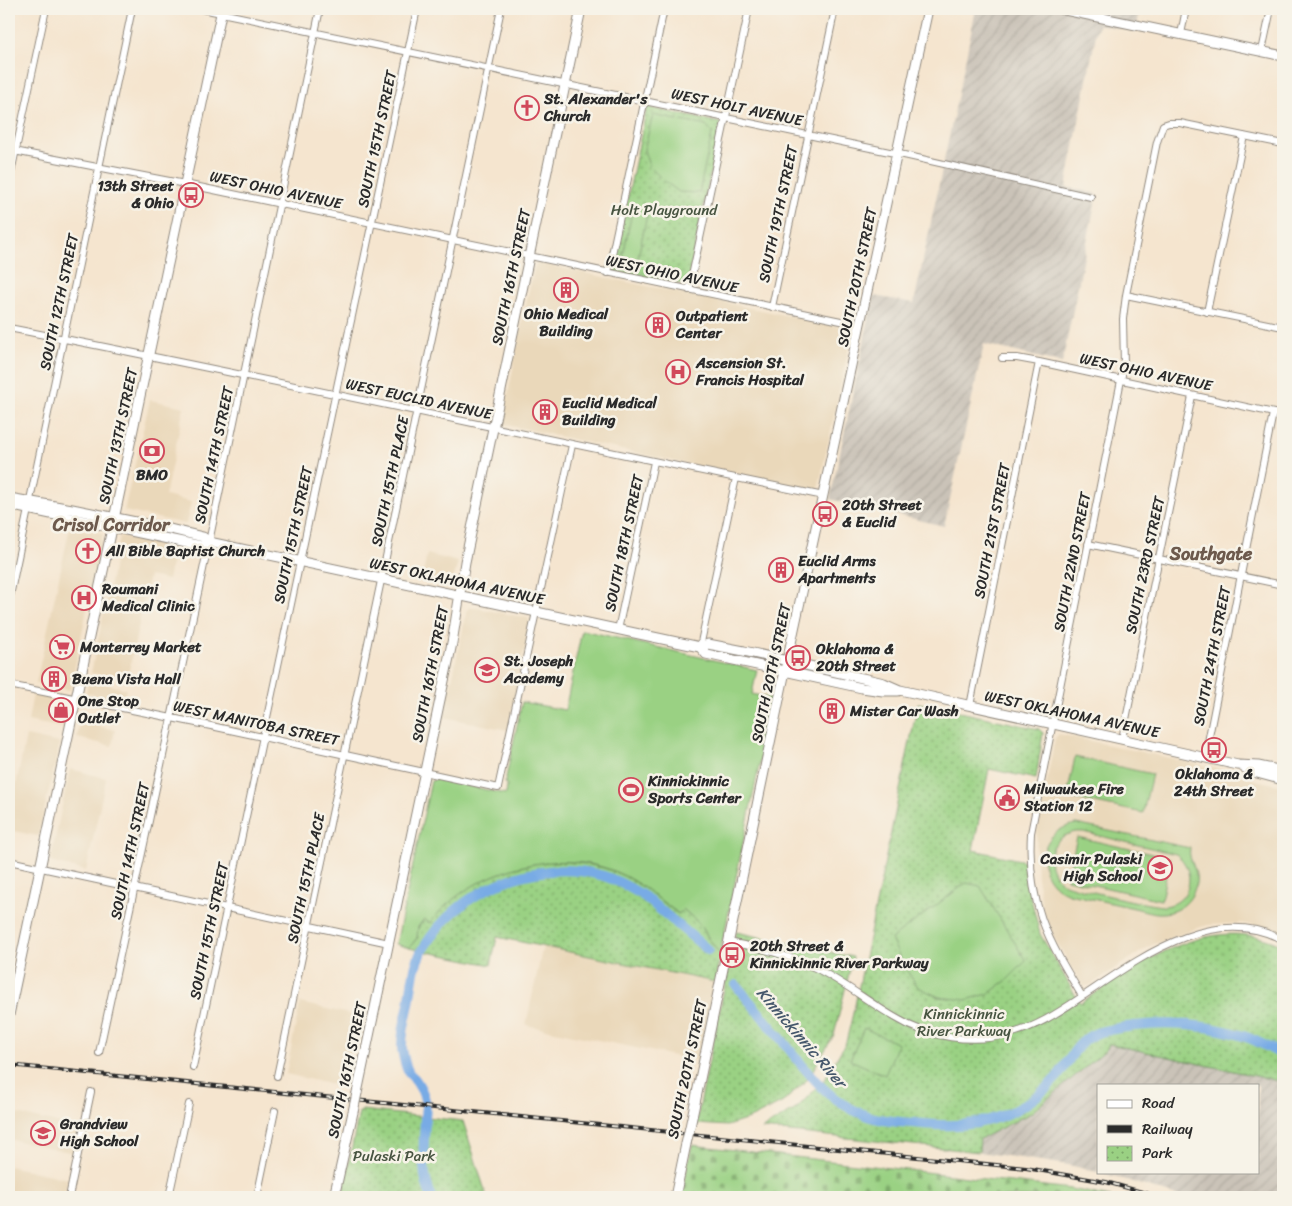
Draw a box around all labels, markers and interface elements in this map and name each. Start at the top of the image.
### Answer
street label: SOUTH 15TH STREET [350,67,405,210]
street label: WEST HOLT AVENUE [669,80,807,134]
place label: St. Alexander's Church [543,86,648,129]
church icon: St. Alexander's Church [514,95,540,121]
street label: SOUTH 19TH STREET [751,142,806,285]
street label: WEST OHIO AVENUE [207,163,346,217]
place label: 13th Street & Ohio [97,173,174,216]
bus stop icon: 13th Street & Ohio [178,182,204,208]
park label: Holt Playground [611,197,718,223]
street label: SOUTH 20TH STREET [830,203,885,349]
street label: SOUTH 16TH STREET [484,205,538,348]
street label: SOUTH 12TH STREET [32,230,86,373]
street label: WEST OHIO AVENUE [603,247,742,301]
building icon: Ohio Medical Building [553,277,579,303]
place label: Ohio Medical Building [523,301,609,344]
place label: Outpatient Center [675,303,749,346]
building icon: Outpatient Center [645,312,671,338]
street label: WEST OHIO AVENUE [1077,345,1216,399]
place label: Ascension St. Francis Hospital [695,350,804,393]
hospital icon: Ascension St. Francis Hospital [665,359,691,385]
street label: SOUTH 13TH STREET [91,364,145,506]
street label: WEST EUCLID AVENUE [343,371,496,428]
street label: SOUTH 14TH STREET [187,382,242,526]
place label: Euclid Medical Building [562,390,658,433]
building icon: Euclid Medical Building [532,399,558,425]
street label: SOUTH 15TH PLACE [363,412,417,549]
bank icon: BMO [139,438,165,464]
street label: SOUTH 21ST STREET [966,460,1018,601]
place label: BMO [136,462,168,488]
street label: SOUTH 15TH STREET [266,463,321,606]
street label: SOUTH 18TH STREET [597,471,652,614]
street label: SOUTH 22ND STREET [1046,489,1099,634]
place label: 20th Street & Euclid [841,492,922,535]
street label: SOUTH 23RD STREET [1118,492,1173,636]
bus stop icon: 20th Street & Euclid [812,501,838,527]
district label: Crisol Corridor [52,509,171,541]
church icon: All Bible Baptist Church [75,538,101,564]
place label: All Bible Baptist Church [105,538,265,564]
district label: Southgate [1169,538,1253,570]
place label: Euclid Arms Apartments [797,548,877,591]
street label: WEST OKLAHOMA AVENUE [367,550,548,613]
building icon: Euclid Arms Apartments [768,557,794,583]
place label: Roumani Medical Clinic [101,576,195,619]
street label: SOUTH 24TH STREET [1186,582,1239,728]
hospital icon: Roumani Medical Clinic [71,585,97,611]
street label: SOUTH 20TH STREET [744,599,799,745]
street label: SOUTH 16TH STREET [404,602,456,745]
supermarket icon: Monterrey Market [49,634,75,660]
place label: Monterrey Market [79,634,202,660]
place label: Oklahoma & 20th Street [815,636,896,679]
bus stop icon: Oklahoma & 20th Street [785,645,811,671]
place label: St. Joseph Academy [503,648,574,691]
school or university icon: St. Joseph Academy [474,657,500,683]
building icon: Buena Vista Hall [41,666,67,692]
place label: Buena Vista Hall [72,666,182,692]
street label: WEST OKLAHOMA AVENUE [982,683,1163,746]
place label: One Stop Outlet [77,688,139,731]
street label: WEST MANITOBA STREET [171,693,342,753]
shop icon: One Stop Outlet [48,697,74,723]
building icon: Mister Car Wash [819,698,845,724]
place label: Mister Car Wash [849,698,959,724]
bus stop icon: Oklahoma & 24th Street [1201,737,1227,763]
place label: Oklahoma & 24th Street [1173,761,1254,804]
place label: Kinnickinnic Sports Center [647,768,742,811]
place label: Milwaukee Fire Station 12 [1023,776,1124,819]
sports icon: Kinnickinnic Sports Center [618,777,644,803]
street label: SOUTH 14TH STREET [103,778,158,922]
public building icon: Milwaukee Fire Station 12 [994,785,1020,811]
street label: SOUTH 15TH PLACE [279,809,333,946]
place label: Casimir Pulaski High School [1039,846,1143,889]
school or university icon: Casimir Pulaski High School [1147,855,1173,881]
street label: SOUTH 15TH STREET [182,859,237,1002]
place label: 20th Street & Kinnickinnic River Parkway [749,933,930,976]
bus stop icon: 20th Street & Kinnickinnic River Parkway [719,942,745,968]
water label: Kinnickinnic River [749,980,856,1096]
street label: SOUTH 20TH STREET [660,995,715,1141]
street label: SOUTH 16TH STREET [320,998,374,1141]
park label: Kinnickinnic River Parkway [917,1001,1011,1044]
legend [1097,1084,1260,1174]
text: Road [1142,1090,1175,1116]
place label: Grandview High School [59,1111,139,1154]
text: Railway [1142,1116,1193,1142]
school or university icon: Grandview High School [30,1120,56,1146]
text: Park [1142,1140,1173,1166]
park label: Pulaski Park [353,1143,435,1169]

